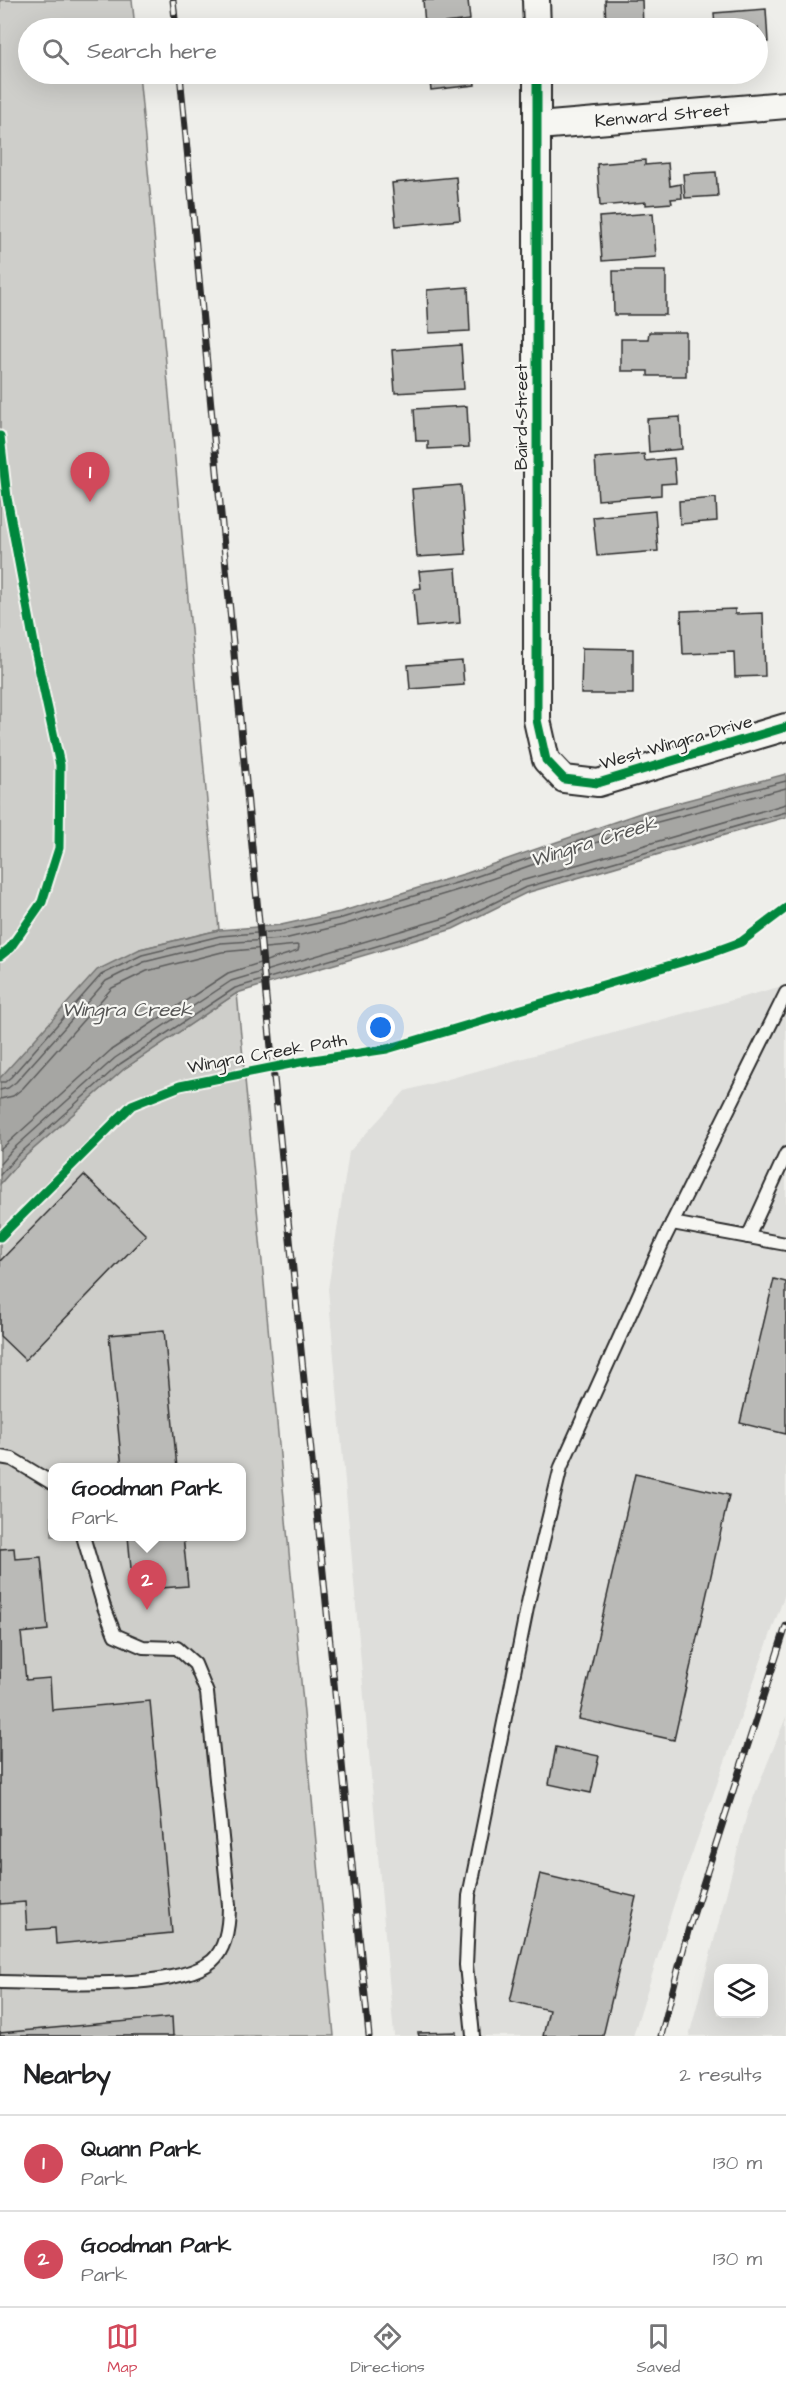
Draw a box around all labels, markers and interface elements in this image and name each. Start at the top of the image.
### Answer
search box [18,18,768,84]
icon: search [39,35,72,68]
text: Search here [87,36,217,67]
street label: Kenward Street [594,97,731,134]
street label: Baird Street [509,363,534,470]
pin: 1 [70,452,110,502]
street label: West Wingra Drive [597,709,756,777]
water label: Wingra Creek [527,809,661,875]
water label: Wingra Creek [62,996,193,1025]
your location [366,1013,395,1042]
street label: Wingra Creek Path [185,1027,349,1081]
popup [48,1463,246,1541]
text: Goodman Park [72,1473,222,1504]
text: Park [72,1504,118,1532]
pin: 2 [128,1560,166,1610]
map controls [714,1964,768,2018]
button: layers [714,1964,768,2018]
text: Nearby [24,2057,111,2093]
text: 2 results [679,2061,762,2089]
text: Quann Park [81,2134,201,2165]
text: 1 [42,2149,45,2177]
text: 130 m [713,2149,762,2177]
text: Park [81,2165,127,2193]
text: Goodman Park [81,2230,231,2261]
text: 2 [38,2245,49,2273]
text: 130 m [713,2245,762,2273]
text: Park [81,2261,127,2289]
tab: Map [106,2320,139,2378]
tab: Directions [351,2320,425,2378]
tab: Saved [637,2320,680,2378]

